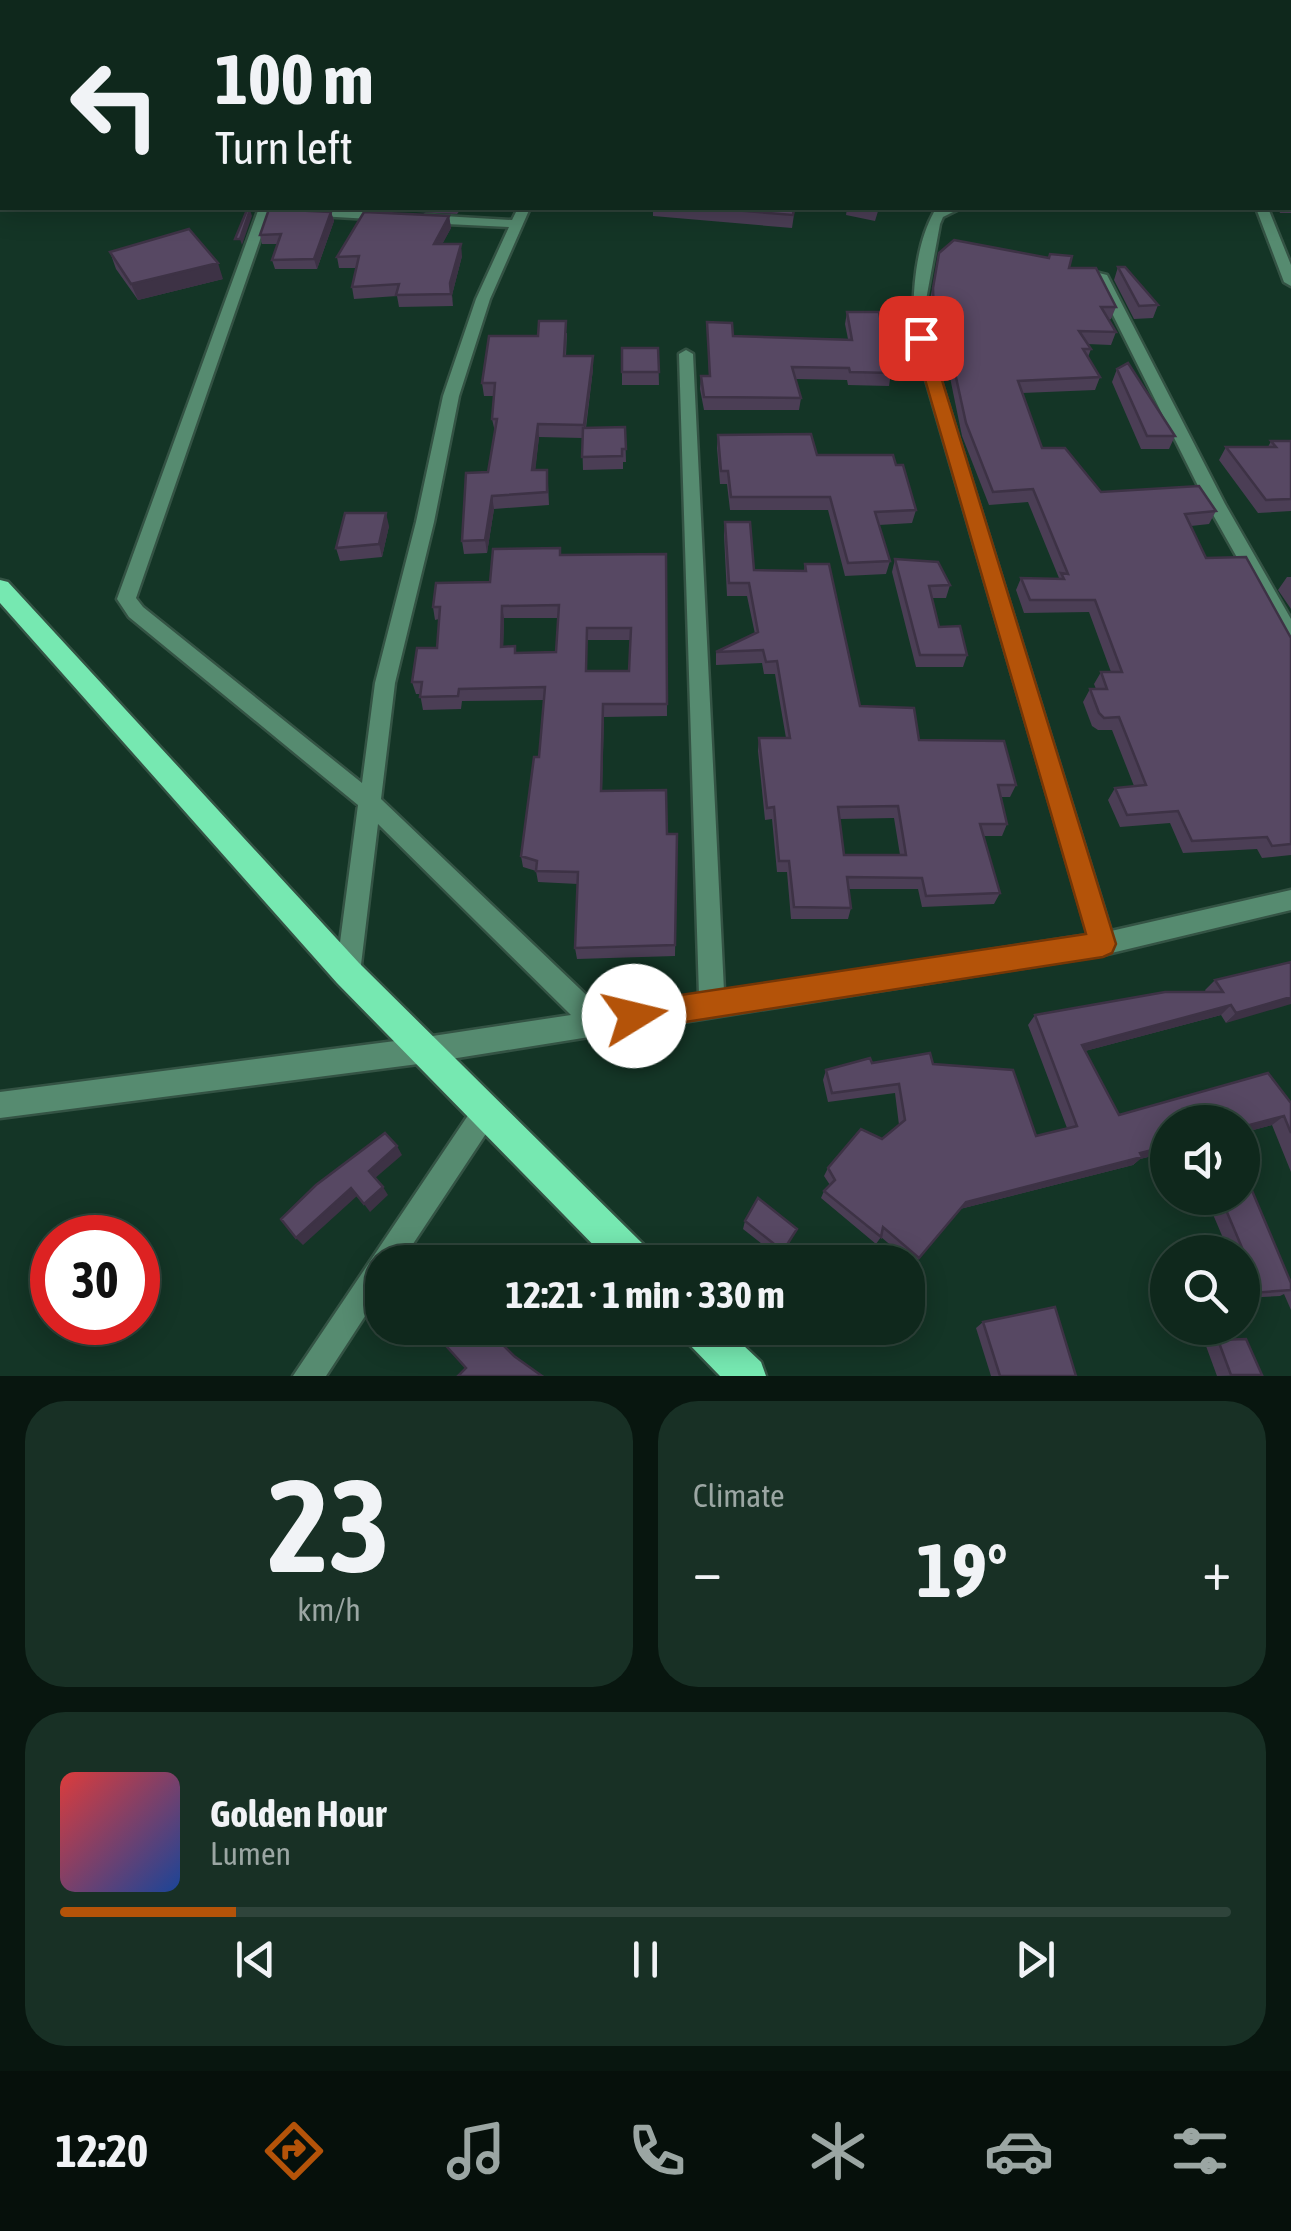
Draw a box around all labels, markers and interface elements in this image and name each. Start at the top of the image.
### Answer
text: 100 m [215,39,374,119]
icon: left [50,40,180,170]
text: Turn left [215,122,353,174]
pin [879,296,964,381]
icon: arrive [894,311,949,366]
position arrow [582,964,686,1068]
map controls [1150,1105,1260,1345]
button: sound [1150,1105,1260,1215]
speed limit sign: 30 [30,1215,160,1345]
button: search [1150,1235,1260,1345]
text: 12:21 · 1 min · 330 m [505,1273,785,1316]
text: 23 [268,1451,390,1600]
text: Climate [693,1477,785,1514]
text: 19° [916,1527,1008,1613]
text: − [693,1539,722,1602]
text: + [1202,1539,1231,1602]
text: km/h [297,1591,361,1628]
text: Golden Hour [210,1792,386,1835]
text: Lumen [210,1835,291,1872]
icon: previous [228,1932,283,1987]
icon: pause [618,1932,673,1987]
icon: next [1008,1932,1063,1987]
icon: directions [259,2116,329,2186]
icon: music [441,2116,511,2186]
icon: phone [622,2116,692,2186]
icon: climate [803,2116,873,2186]
icon: car [984,2116,1054,2186]
icon: filters [1165,2116,1235,2186]
text: 12:20 [56,2125,148,2177]

